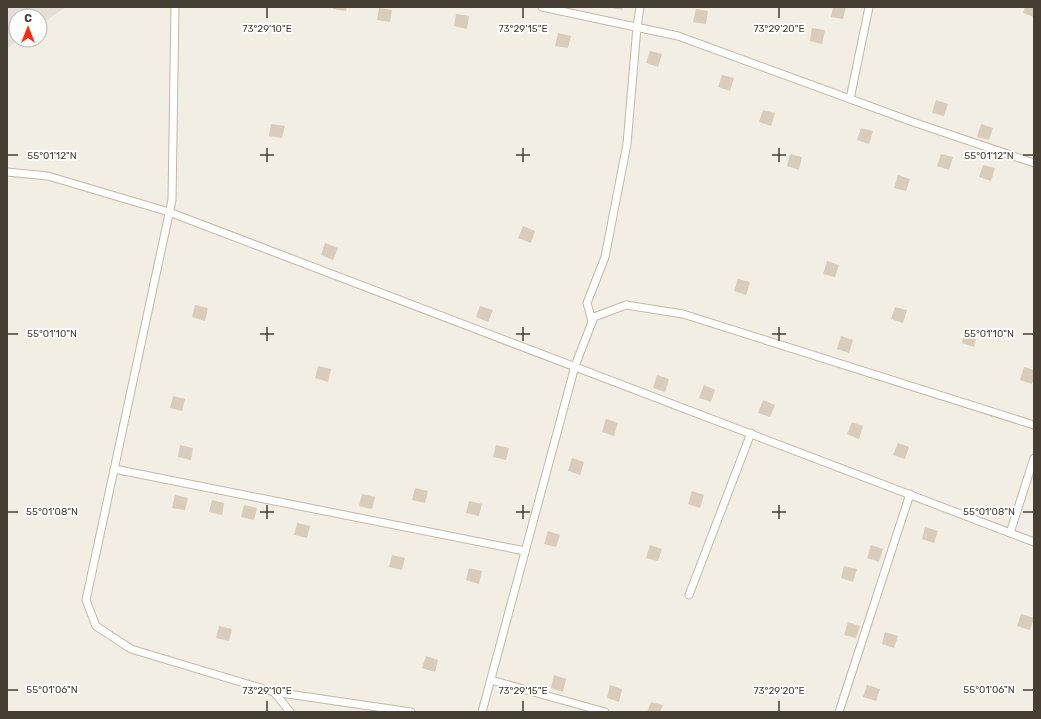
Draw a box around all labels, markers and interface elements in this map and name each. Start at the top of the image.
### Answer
north arrow [8,8,48,48]
text: С [24,12,32,25]
text: 73°29'10"E [242,23,292,35]
text: 73°29'15"E [498,23,548,35]
text: 73°29'20"E [753,23,805,35]
text: 55°01'12"N [27,150,77,162]
text: 55°01'12"N [964,150,1014,162]
text: 55°01'10"N [27,328,77,340]
text: 55°01'10"N [964,328,1014,340]
text: 55°01'08"N [26,506,78,518]
text: 55°01'08"N [963,506,1015,518]
text: 55°01'06"N [26,684,78,696]
text: 55°01'06"N [963,684,1015,696]
text: 73°29'10"E [242,685,292,697]
text: 73°29'15"E [498,685,548,697]
text: 73°29'20"E [753,685,805,697]

